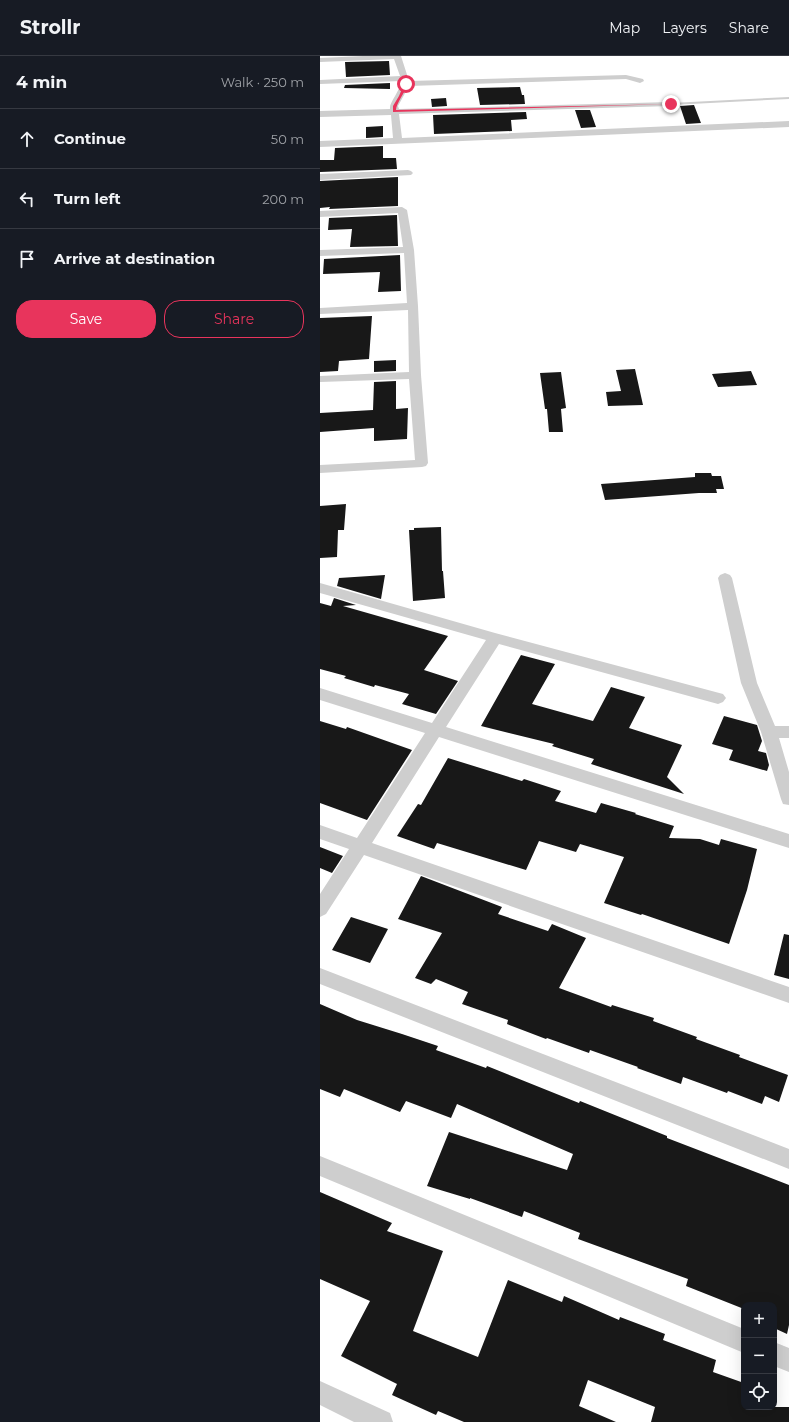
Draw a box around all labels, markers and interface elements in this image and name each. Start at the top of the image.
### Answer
text: Strollr [20,16,81,39]
text: Map [609,19,640,37]
text: Layers [662,19,707,37]
text: Share [729,19,769,37]
text: 4 min [16,72,67,92]
text: Walk · 250 m [221,74,304,90]
route start [397,75,415,93]
route end [662,95,680,113]
icon: ahead [16,128,38,150]
text: Continue [54,129,126,148]
text: 50 m [271,131,304,147]
icon: left [16,188,38,210]
text: Turn left [54,189,121,208]
text: 200 m [262,191,304,207]
icon: arrive [16,248,38,270]
text: Arrive at destination [54,249,215,268]
button: Save [16,300,156,338]
button: Share [164,300,304,338]
map controls [741,1302,777,1410]
button: + [741,1302,777,1338]
button: − [741,1338,777,1374]
button: locate [741,1374,777,1410]

